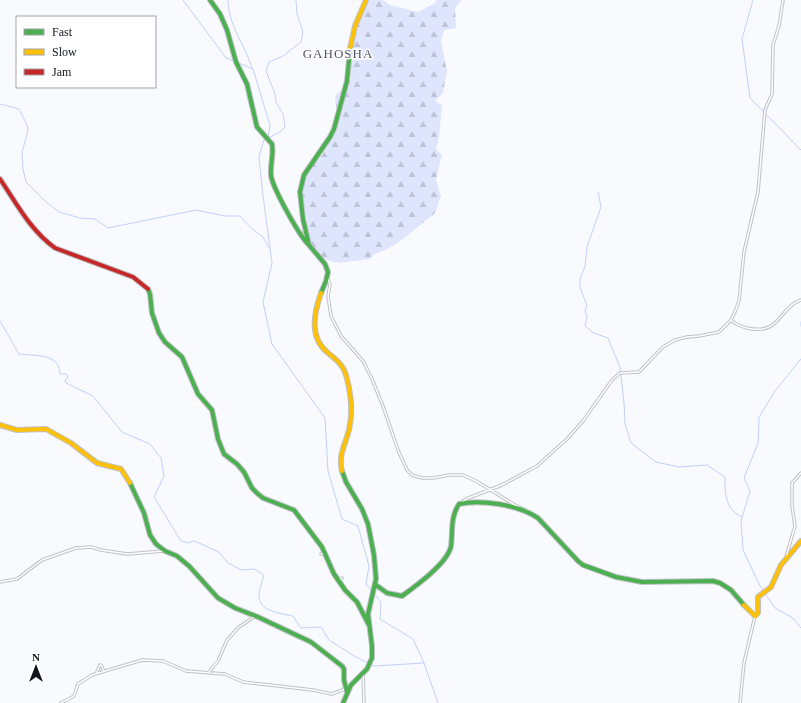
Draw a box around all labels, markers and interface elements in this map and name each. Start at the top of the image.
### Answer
legend [16,16,156,88]
text: Fast [52,25,73,39]
text: Slow [52,45,77,59]
district label: GAHOSHA [303,46,373,61]
text: Jam [52,65,72,79]
north arrow [16,647,56,687]
text: N [32,651,40,663]

